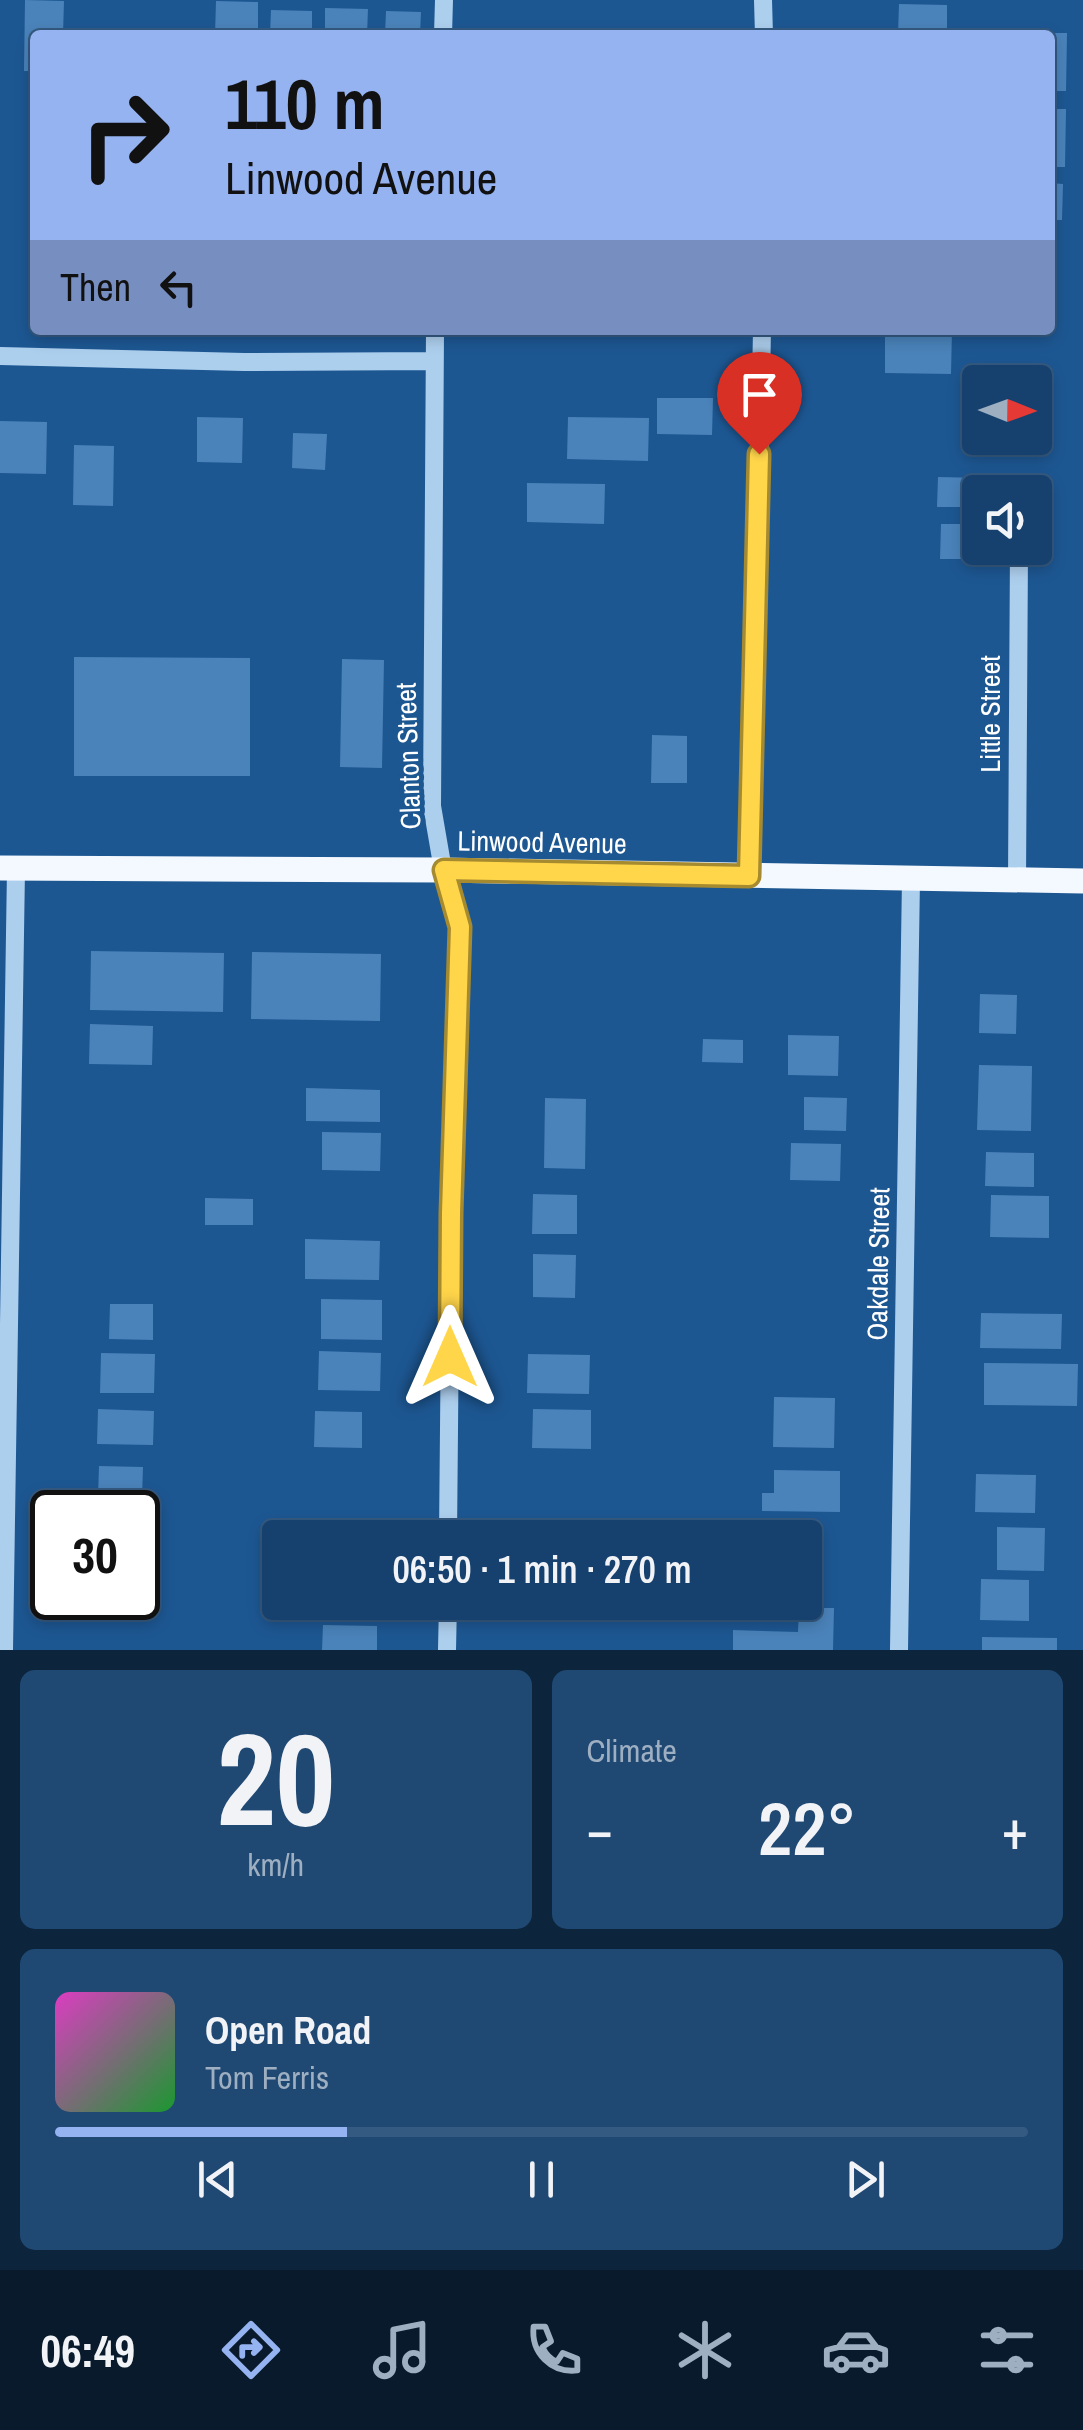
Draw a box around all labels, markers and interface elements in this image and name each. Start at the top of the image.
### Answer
text: 110 m [225,57,385,151]
icon: right [60,70,190,200]
text: Linwood Avenue [225,147,497,208]
icon: left [151,260,206,315]
text: Then [60,262,131,313]
pin [717,352,802,455]
north arrow [962,365,1052,455]
map controls [962,365,1052,565]
icon: arrive [732,367,787,422]
button: sound [962,475,1052,565]
street label: Little Street [971,655,1009,773]
street label: Clanton Street [386,682,430,830]
street label: Linwood Avenue [457,822,627,862]
street label: Oakdale Street [858,1187,898,1341]
position arrow [398,1305,502,1409]
speed limit sign: 30 [30,1490,160,1620]
text: 06:50 · 1 min · 270 m [392,1544,692,1595]
text: 20 [216,1690,335,1866]
text: Climate [587,1729,677,1772]
text: 22° [758,1777,856,1878]
text: − [587,1792,613,1866]
text: + [1002,1792,1028,1866]
text: km/h [247,1843,304,1886]
text: Open Road [205,2005,371,2056]
text: Tom Ferris [205,2056,329,2099]
icon: previous [190,2152,245,2207]
icon: pause [514,2152,569,2207]
icon: next [838,2152,893,2207]
icon: directions [216,2315,286,2385]
icon: music [367,2315,437,2385]
icon: phone [519,2315,589,2385]
icon: climate [670,2315,740,2385]
icon: car [821,2315,891,2385]
icon: filters [972,2315,1042,2385]
text: 06:49 [41,2320,135,2381]

